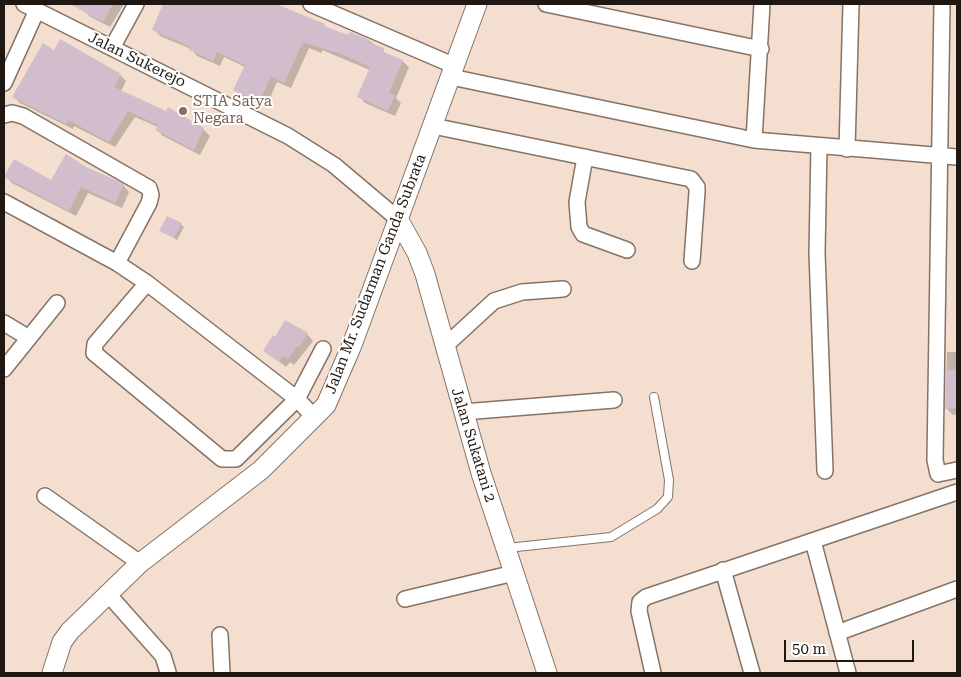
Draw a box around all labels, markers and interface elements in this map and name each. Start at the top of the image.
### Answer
street label: Jalan Sukerejo [85,29,189,91]
place label: STIA Satya Negara [193,93,272,128]
marker: STIA Satya Negara [177,105,189,117]
street label: Jalan Mr. Sudarman Ganda Subrata [322,152,430,396]
street label: Jalan Sukatani 2 [447,386,499,504]
scale bar [786,630,916,662]
text: 50 m [792,640,826,658]

